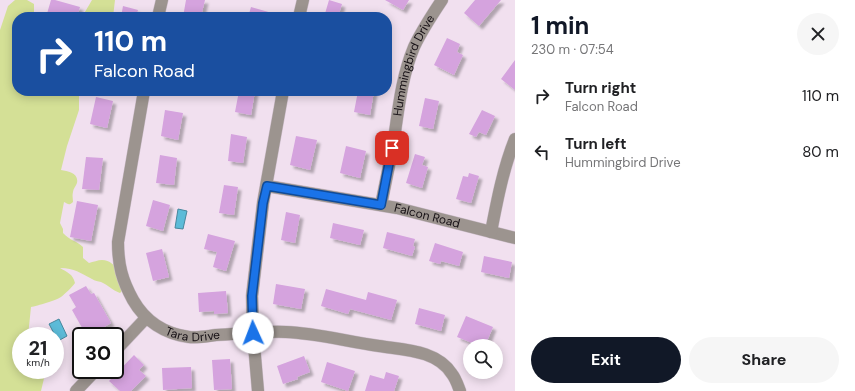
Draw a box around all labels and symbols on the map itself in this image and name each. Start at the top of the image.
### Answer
street label: Hummingbird Drive [389,11,438,117]
pin [375,131,409,165]
street label: Falcon Road [393,200,462,232]
position arrow [232,312,274,354]
street label: Tara Drive [163,323,220,345]
speed limit sign: 30 [72,327,124,379]

